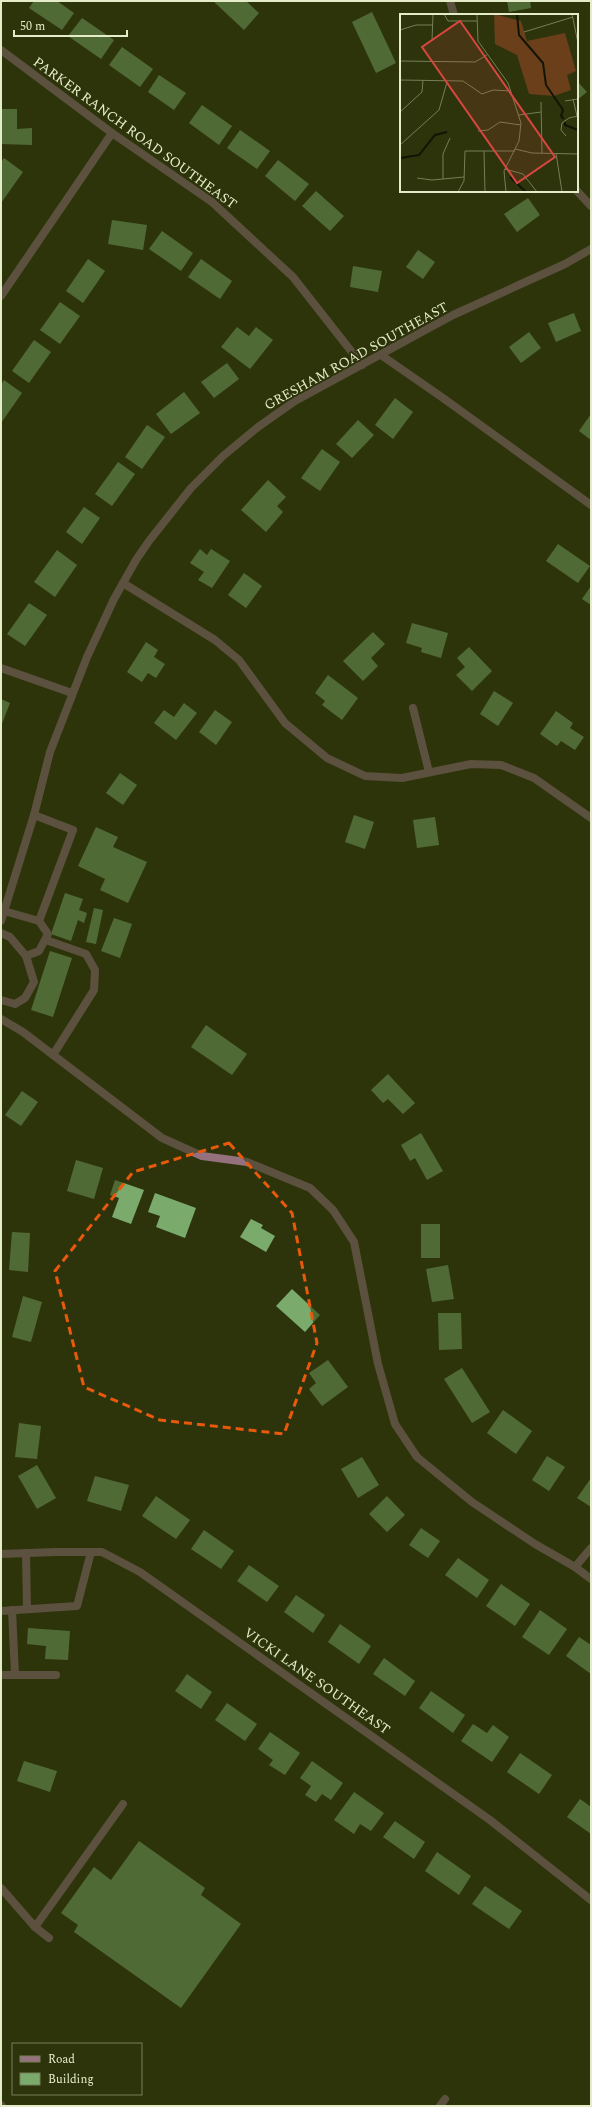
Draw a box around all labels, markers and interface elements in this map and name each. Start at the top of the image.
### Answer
scale bar [14,12,127,38]
inset map [400,14,578,192]
text: 50 m [20,17,45,36]
street label: PARKER RANCH ROAD SOUTHEAST [29,52,241,214]
street label: GRESHAM ROAD SOUTHEAST [260,297,452,415]
street label: VICKI LANE SOUTHEAST [239,1622,395,1740]
legend [12,2043,142,2095]
text: Road [48,2050,75,2069]
text: Building [48,2070,94,2089]

